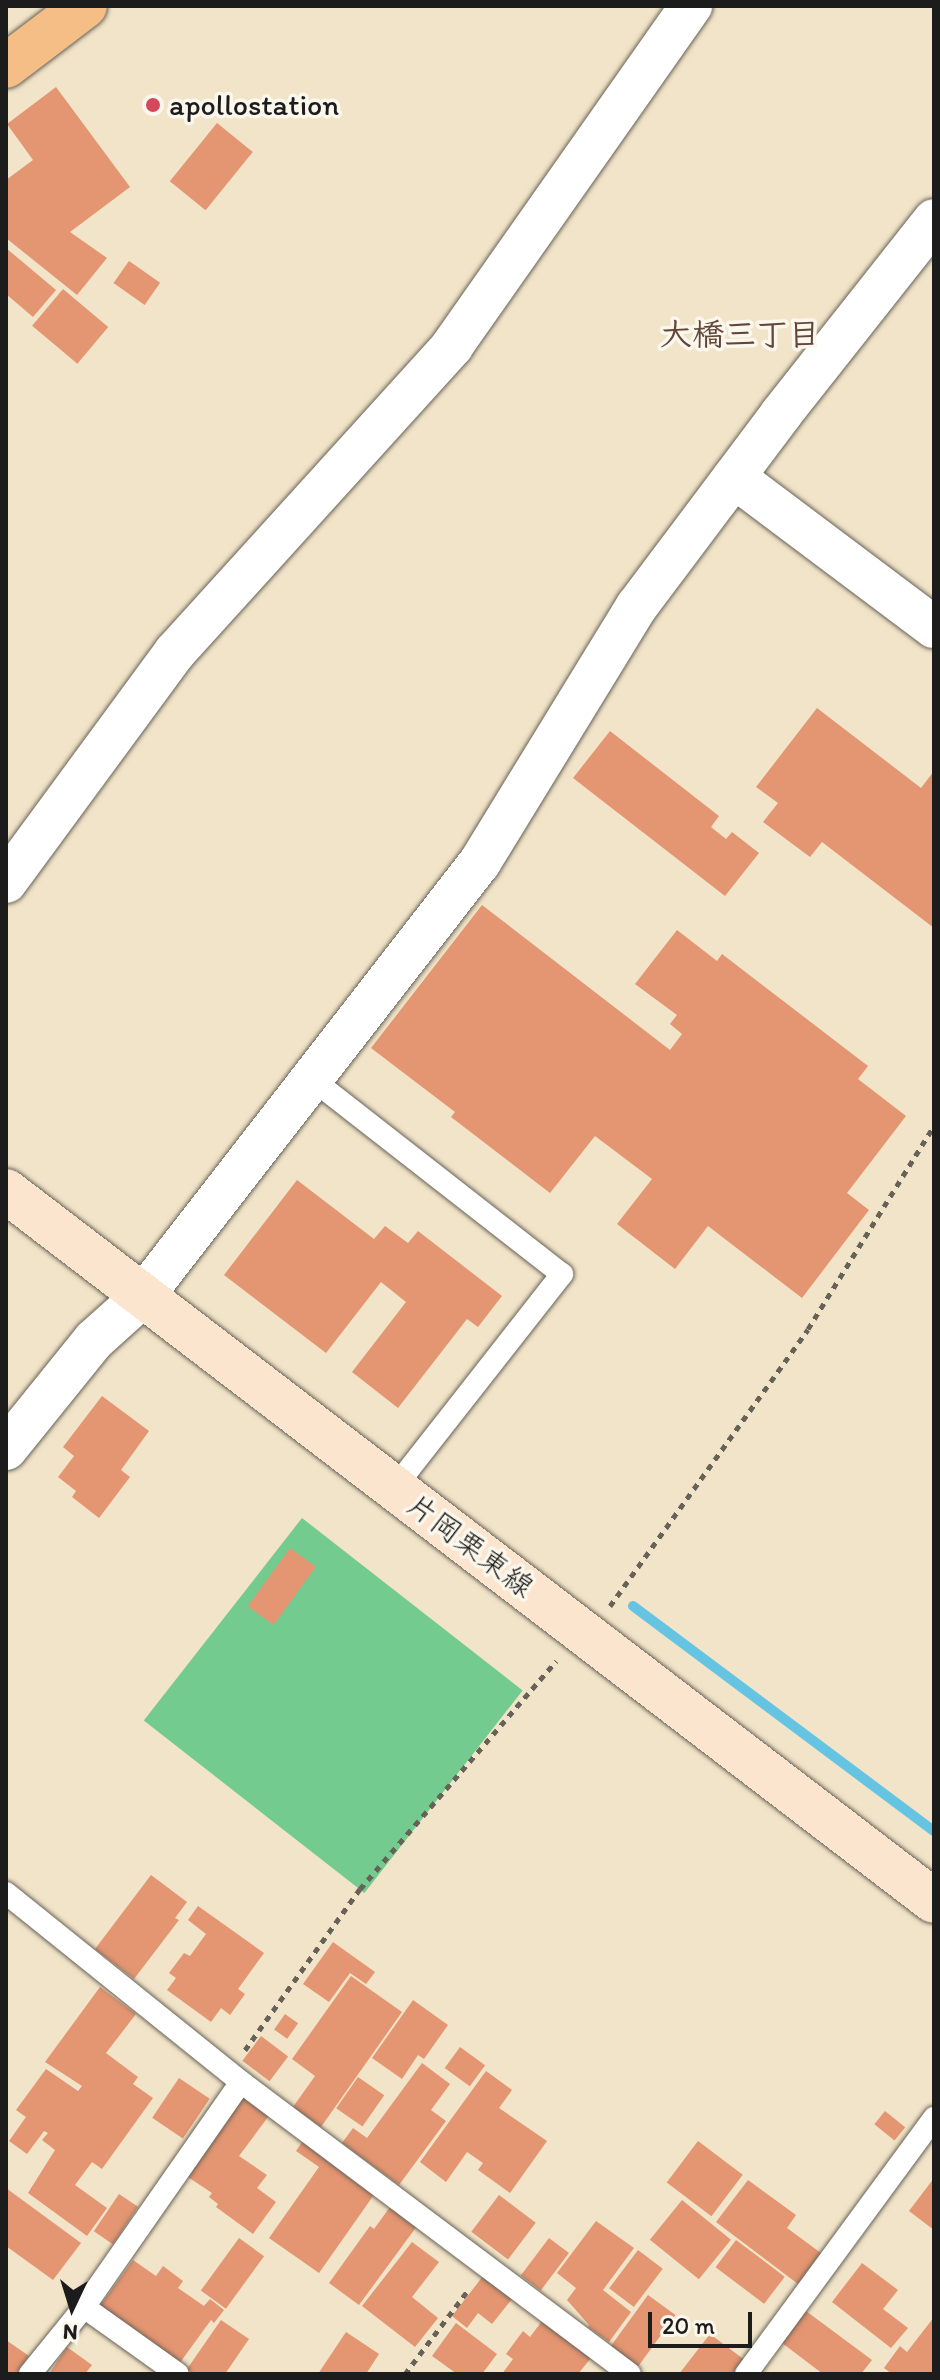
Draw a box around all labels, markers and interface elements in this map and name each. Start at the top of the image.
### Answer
place label: apollostation [169,87,339,123]
marker: apollostation [144,96,162,114]
district label: 大橋三丁目 [660,315,820,353]
street label: 片岡栗東線 [399,1486,541,1606]
north arrow [32,2268,112,2348]
scale bar [652,2296,756,2346]
text: 20 m [662,2311,715,2340]
text: N [62,2318,79,2346]

